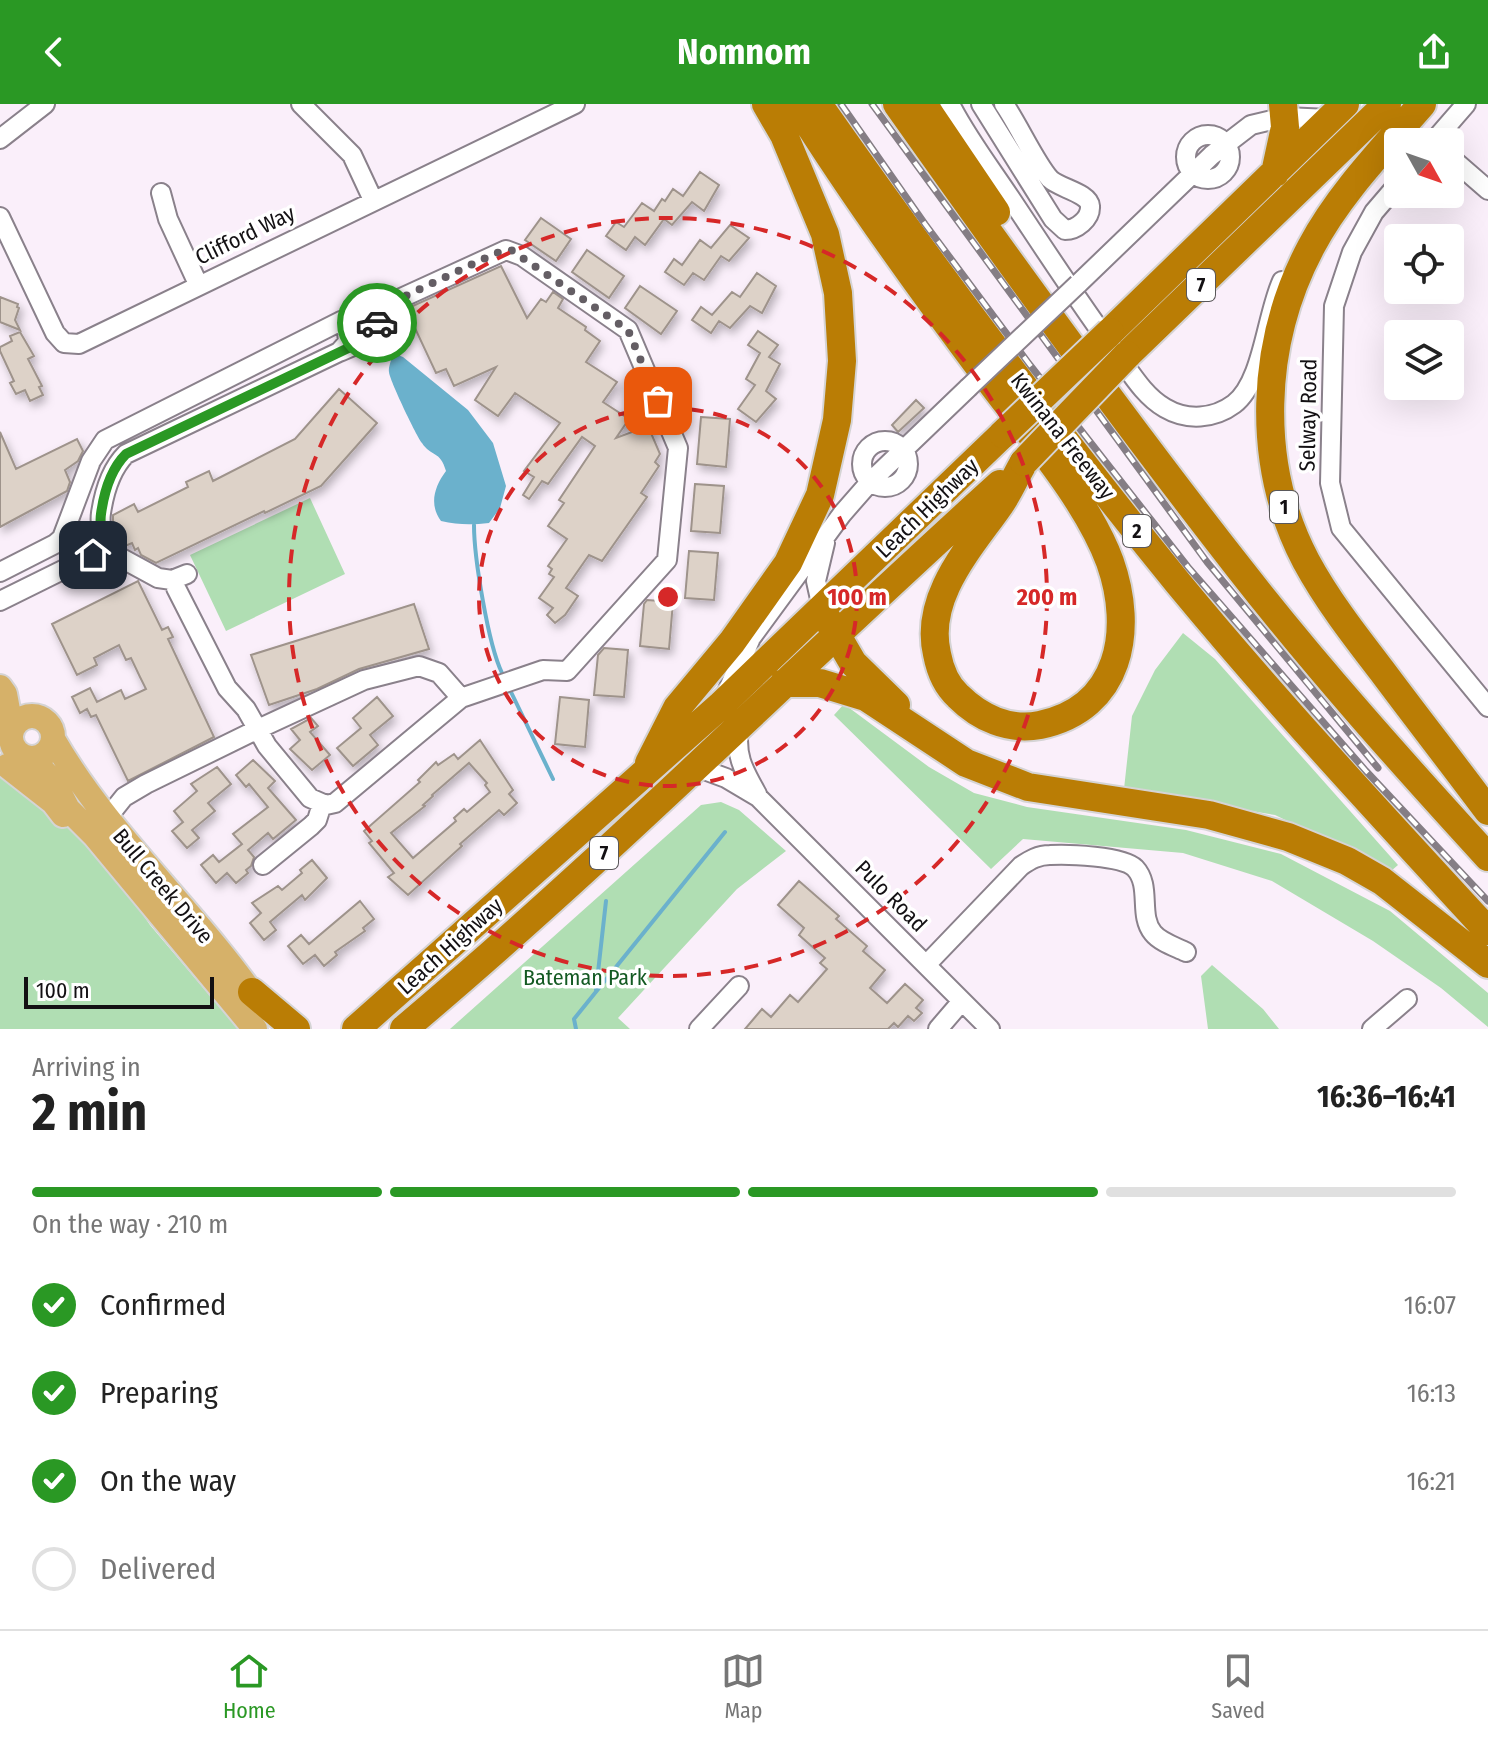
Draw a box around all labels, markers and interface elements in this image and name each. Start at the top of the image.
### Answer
icon: back [32,30,76,74]
text: Nomnom [677,30,811,74]
icon: share [1412,30,1456,74]
north arrow [1384,128,1464,208]
map controls [1384,128,1464,400]
street label: Clifford Way [191,199,299,271]
button: locate [1384,224,1464,304]
road number: 7 [1187,269,1215,301]
courier [337,283,417,363]
icon: car [355,301,399,345]
button: layers [1384,320,1464,400]
street label: Selway Road [1294,358,1322,472]
pin [624,367,692,435]
street label: Kwinana Freeway [1005,367,1121,505]
icon: bag [636,379,680,423]
street label: Leach Highway [870,452,984,564]
road number: 1 [1270,491,1298,523]
road number: 2 [1123,515,1151,547]
pin [59,521,127,589]
icon: home [71,533,115,577]
centre of rings [654,583,682,611]
text: 100 m [827,583,887,611]
text: 200 m [1016,583,1077,611]
street label: Bull Creek Drive [107,823,219,949]
road number: 7 [590,837,618,869]
street label: Pulo Road [849,854,933,938]
street label: Leach Highway [392,892,508,1000]
park label: Bateman Park [523,964,648,991]
scale bar [24,973,214,1009]
text: 100 m [36,977,90,1004]
text: Arriving in [32,1052,141,1083]
text: 16:36–16:41 [1317,1079,1456,1115]
text: 2 min [32,1081,147,1144]
text: On the way · 210 m [32,1209,228,1240]
icon: check [32,1283,76,1327]
text: Confirmed [100,1287,226,1323]
text: 16:07 [1404,1290,1456,1321]
icon: check [32,1371,76,1415]
text: Preparing [100,1375,218,1411]
text: 16:13 [1407,1378,1456,1409]
icon: check [32,1459,76,1503]
text: On the way [100,1463,236,1499]
text: 16:21 [1406,1466,1456,1497]
text: Delivered [100,1551,216,1587]
tab: Home [223,1649,276,1724]
tab: Map [721,1649,765,1724]
tab: Saved [1211,1649,1265,1724]

